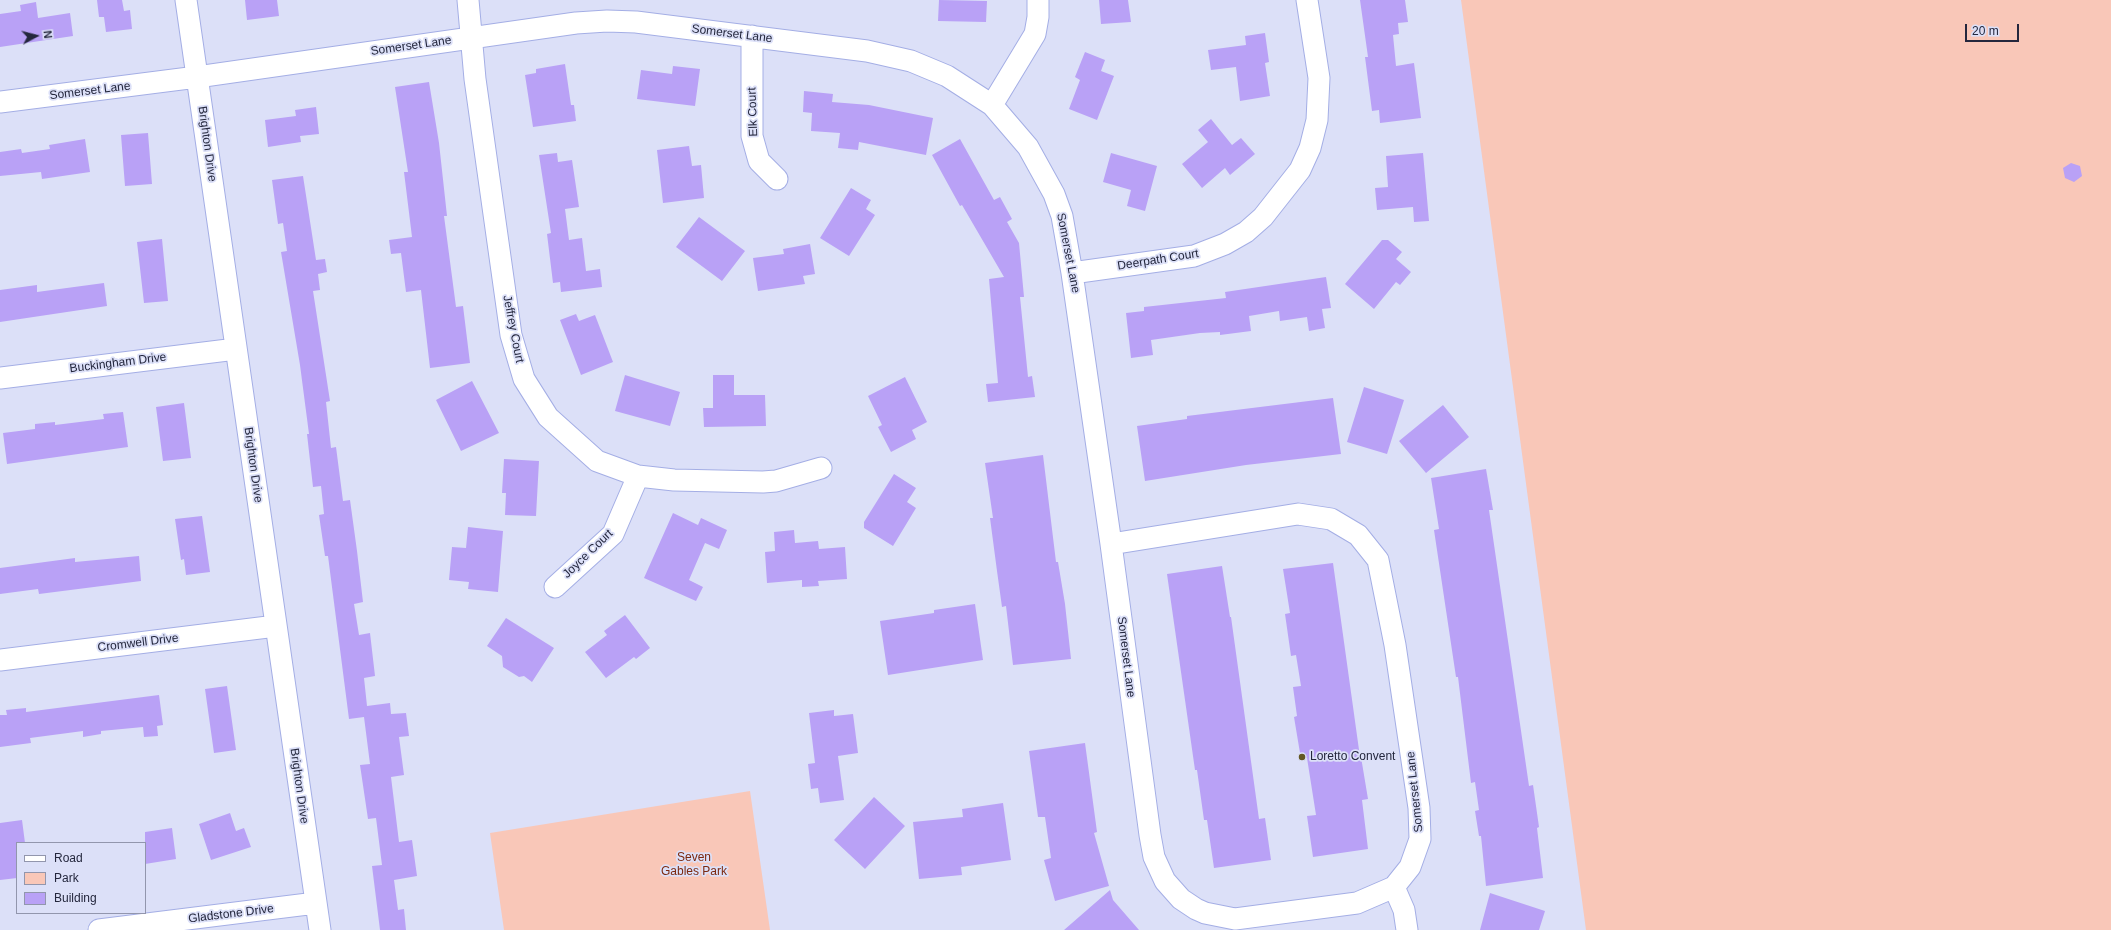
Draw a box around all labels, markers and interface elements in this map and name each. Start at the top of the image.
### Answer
north arrow [16,16,56,56]
scale bar [1967,16,2021,42]
street label: Somerset Lane [691,22,773,46]
text: 20 m [1972,24,1999,38]
text: N [41,30,54,39]
street label: Somerset Lane [370,33,452,59]
street label: Somerset Lane [49,79,131,103]
street label: Elk Court [745,87,761,137]
street label: Brighton Drive [195,105,219,183]
street label: Somerset Lane [1053,212,1083,294]
street label: Deerpath Court [1116,246,1200,274]
street label: Jeffrey Court [499,294,527,364]
street label: Buckingham Drive [69,350,167,376]
street label: Brighton Drive [241,426,265,504]
street label: Joyce Court [560,527,616,581]
street label: Somerset Lane [1114,616,1138,698]
street label: Cromwell Drive [97,631,179,655]
street label: Brighton Drive [287,747,311,825]
place label: Loretto Convent [1310,750,1395,764]
street label: Somerset Lane [1404,751,1426,833]
marker: Loretto Convent [1297,752,1307,762]
legend [16,842,146,914]
text: Road [54,851,83,865]
park label: Seven Gables Park [661,851,727,879]
text: Park [54,871,79,885]
text: Building [54,891,97,905]
street label: Gladstone Drive [187,902,275,926]

